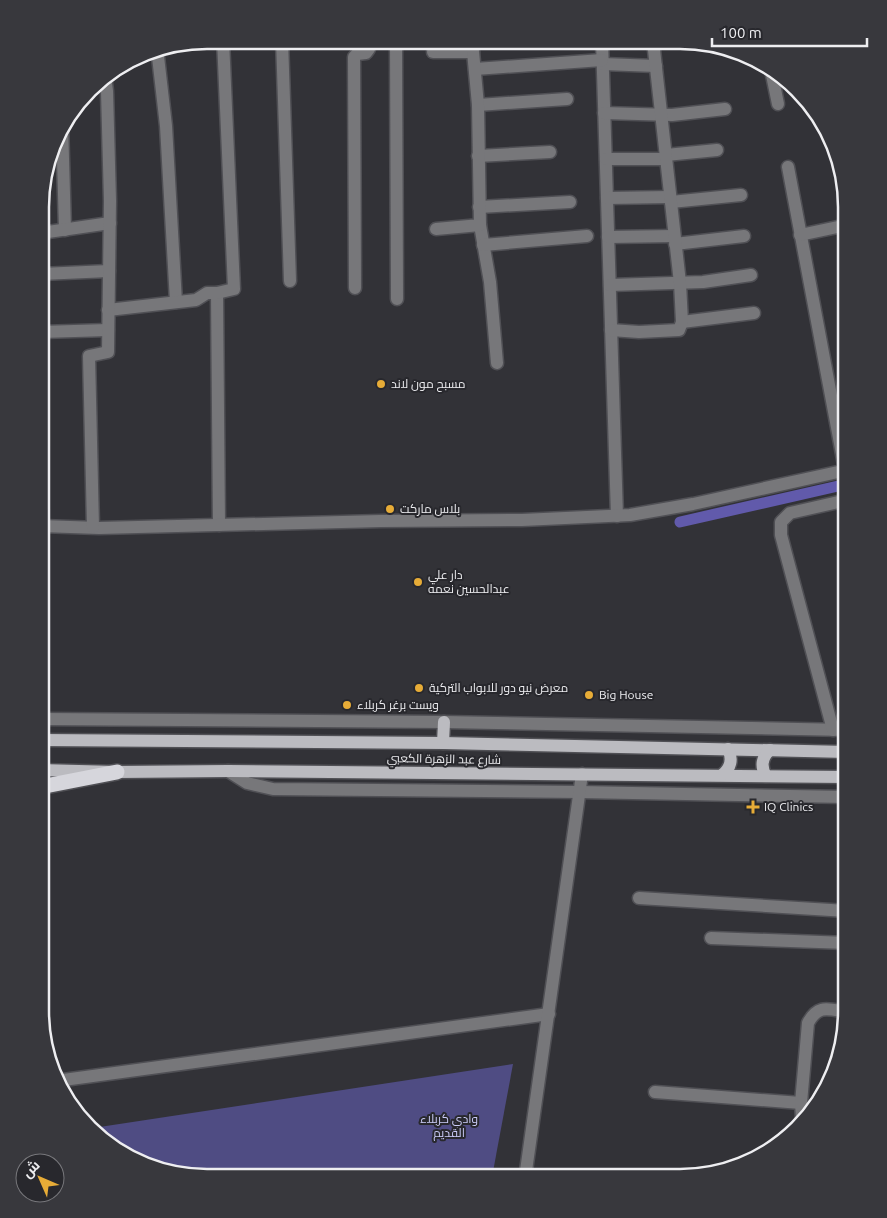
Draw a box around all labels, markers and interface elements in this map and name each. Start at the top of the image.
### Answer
scale bar [712,15,867,47]
text: 100 m [720,24,762,41]
place label: مسبح مون لاند [391,377,466,392]
marker: مسبح مون لاند [375,378,387,390]
place label: بلاس ماركت [400,502,460,516]
marker: بلاس ماركت [384,503,396,515]
place label: دار علي عبدالحسين نعمه [428,568,510,596]
marker: دار علي عبدالحسين نعمه [412,576,424,588]
place label: معرض نيو دور للابواب التركية [429,681,568,695]
marker: معرض نيو دور للابواب التركية [413,682,425,694]
place label: Big House [599,688,653,701]
marker: Big House [583,689,595,701]
place label: ويست برغر كربلاء [357,698,439,712]
marker: ويست برغر كربلاء [341,699,353,711]
street label: شارع عبد الزهرة الكعبي [387,751,501,770]
marker: IQ Clinics [746,800,760,814]
place label: IQ Clinics [764,800,813,813]
park label: وادي كربلاء القديم [420,1112,478,1141]
north arrow [15,1153,65,1203]
text: ش [19,1157,44,1182]

